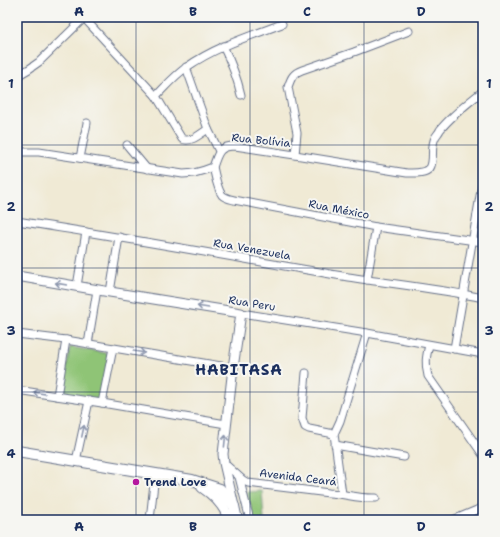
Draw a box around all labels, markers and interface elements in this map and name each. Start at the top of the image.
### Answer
text: A [74,3,84,20]
text: B [189,3,197,20]
text: C [303,3,311,20]
text: D [416,3,426,20]
text: 1 [8,75,14,92]
text: 1 [486,75,492,92]
street label: Rua Bolívia [231,130,291,151]
street label: Rua México [307,196,371,223]
text: 2 [6,198,16,215]
text: 2 [484,198,494,215]
street label: Rua Venezuela [212,235,292,264]
one-way arrow [55,280,68,288]
street label: Rua Peru [227,292,276,315]
one-way arrow [197,303,210,311]
text: 3 [6,322,16,339]
text: 3 [484,322,494,339]
one-way arrow [132,348,145,356]
district label: HABITASA [195,360,283,380]
one-way arrow [33,389,46,397]
one-way arrow [79,425,87,438]
one-way arrow [221,434,228,447]
text: 4 [6,445,16,462]
text: 4 [484,445,494,462]
street label: Avenida Ceará [259,465,337,490]
place label: Trend Love [144,475,207,490]
marker: Trend Love [131,477,141,487]
text: A [74,518,84,535]
text: B [189,518,197,535]
text: C [303,518,311,535]
text: D [416,518,426,535]

